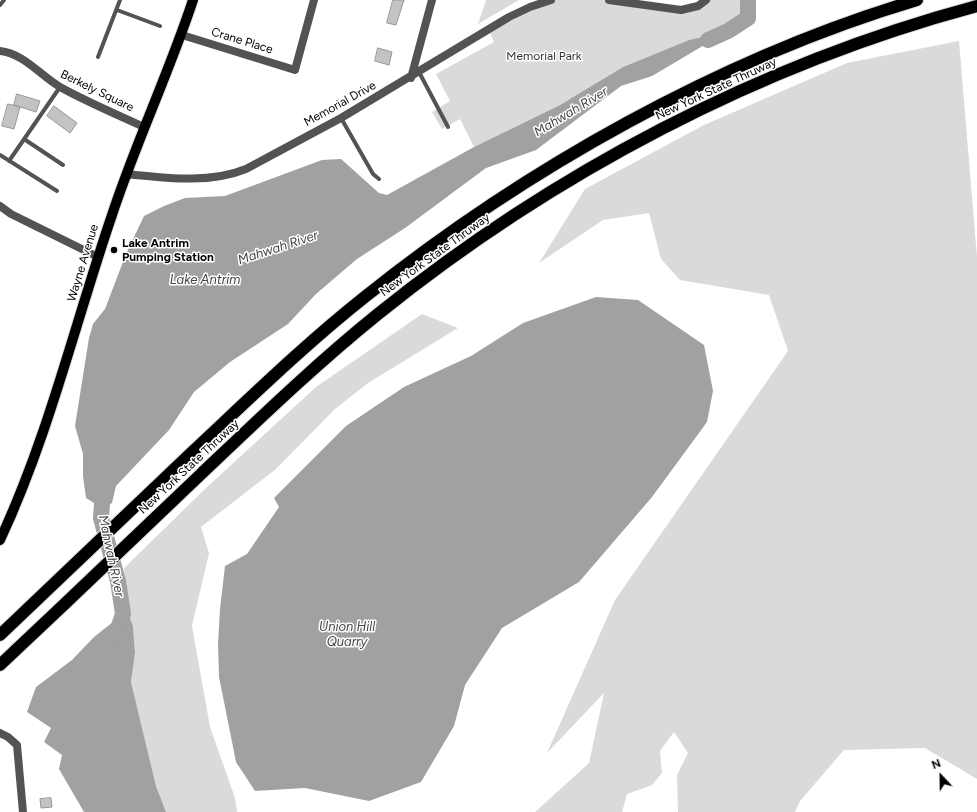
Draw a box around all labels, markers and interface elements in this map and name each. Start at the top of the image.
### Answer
street label: Crane Place [209,25,275,57]
park label: Memorial Park [506,49,582,63]
street label: New York State Thruway [653,55,779,123]
street label: Berkely Square [58,67,136,115]
street label: Memorial Drive [301,78,379,130]
water label: Mahwah River [531,84,611,140]
street label: New York State Thruway [377,210,493,300]
street label: Wayne Avenue [64,223,102,303]
water label: Mahwah River [236,228,320,268]
place label: Lake Antrim Pumping Station [122,236,214,264]
marker: Lake Antrim Pumping Station [109,245,119,255]
water label: Lake Antrim [170,272,240,288]
street label: New York State Thruway [136,417,242,517]
water label: Mahwah River [95,514,127,598]
water label: Union Hill Quarry [319,619,375,650]
north arrow [921,756,961,796]
text: N [930,757,943,772]

